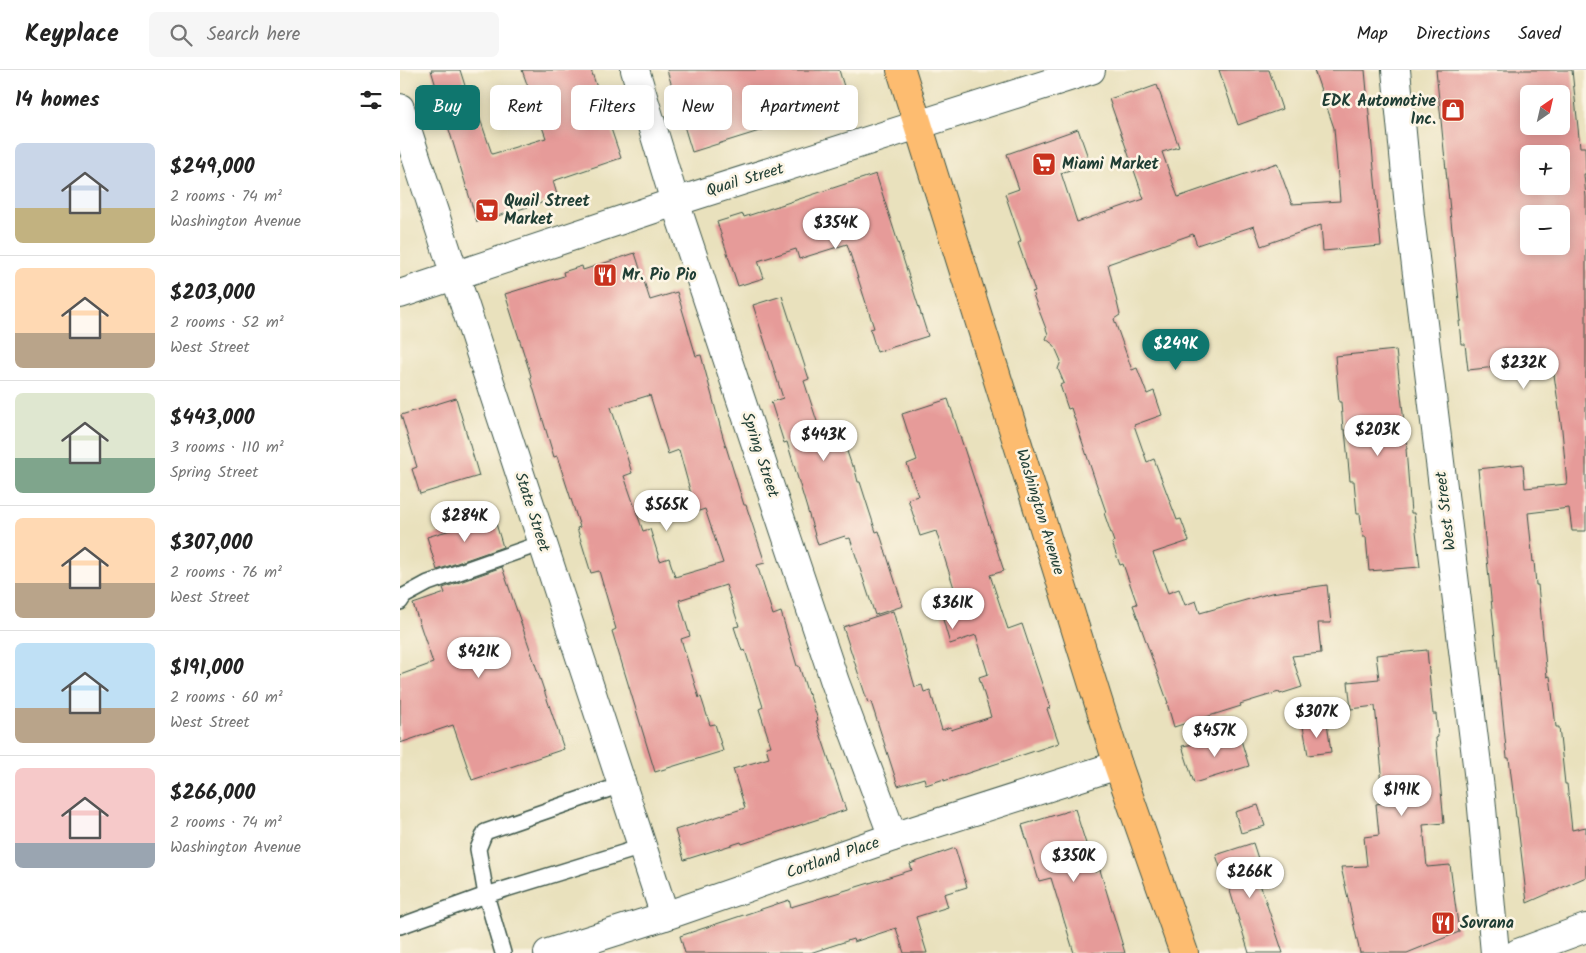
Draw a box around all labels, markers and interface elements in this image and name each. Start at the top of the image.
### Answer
search box [149,12,499,57]
text: Keyplace [25,15,119,54]
text: Search here [207,20,300,50]
text: Map [1356,20,1388,49]
text: Directions [1416,20,1490,49]
text: Saved [1518,20,1561,49]
icon: search [167,21,195,49]
text: 14 homes [15,84,100,117]
chip: Buy [415,85,480,130]
chip: Rent [490,85,561,130]
chip: Filters [571,85,654,130]
chip: New [664,85,732,130]
chip: Apartment [742,85,858,130]
north arrow [1520,85,1570,135]
map controls [1520,85,1570,255]
icon: filters [357,86,385,114]
place label: EDK Automotive Inc. [1322,89,1436,132]
shop icon: EDK Automotive Inc. [1440,97,1466,123]
button: + [1520,145,1570,195]
text: $249,000 [170,151,255,184]
supermarket icon: Miami Market [1031,151,1057,177]
place label: Miami Market [1062,152,1160,177]
street label: Quail Street [703,156,788,204]
icon: home [55,163,115,223]
text: 2 rooms · 74 m² [170,184,282,209]
place label: Quail Street Market [504,189,591,232]
supermarket icon: Quail Street Market [474,197,500,223]
button: − [1520,205,1570,255]
pin: $354K [801,208,871,250]
text: Washington Avenue [170,209,301,234]
text: $354K [814,211,858,236]
restaurant icon: Mr. Pio Pio [592,262,618,288]
place label: Mr. Pio Pio [622,263,696,288]
text: $203,000 [170,277,255,310]
icon: home [55,288,115,348]
text: 2 rooms · 52 m² [170,310,284,335]
pin: $249K [1141,328,1211,371]
text: $249K [1153,332,1199,357]
text: West Street [170,335,250,360]
pin: $232K [1489,348,1559,390]
text: $232K [1501,351,1547,376]
text: $443,000 [170,402,255,435]
street label: Spring Street [734,409,786,502]
icon: home [55,413,115,473]
pin: $203K [1343,414,1413,457]
text: $203K [1355,418,1401,443]
pin: $443K [789,420,859,462]
text: $443K [801,423,847,448]
text: 3 rooms · 110 m² [170,435,284,460]
street label: Washington Avenue [1009,446,1071,578]
text: Spring Street [170,460,258,485]
street label: State Street [507,469,557,556]
street label: West Street [1429,469,1463,552]
pin: $565K [632,490,702,532]
text: $565K [645,493,689,518]
pin: $284K [430,500,500,543]
text: $284K [442,504,488,529]
text: $307,000 [170,527,252,560]
icon: home [55,538,115,598]
text: 2 rooms · 76 m² [170,560,282,585]
text: West Street [170,585,250,610]
pin: $361K [918,588,988,630]
text: $361K [932,591,974,616]
pin: $421K [444,636,514,679]
text: $421K [458,640,500,665]
text: $191,000 [170,652,244,685]
icon: home [55,663,115,723]
text: 2 rooms · 60 m² [170,685,283,710]
pin: $307K [1282,696,1352,739]
text: $307K [1295,700,1339,725]
text: West Street [170,710,250,735]
pin: $457K [1180,716,1250,758]
text: $457K [1193,719,1237,744]
pin: $191K [1367,774,1437,817]
text: $266,000 [170,777,255,810]
text: $191K [1384,778,1420,803]
icon: home [55,788,115,848]
text: 2 rooms · 74 m² [170,810,282,835]
street label: Cortland Place [783,830,883,886]
text: Washington Avenue [170,835,301,860]
pin: $350K [1039,840,1109,883]
text: $350K [1052,844,1096,869]
pin: $266K [1215,856,1285,899]
text: $266K [1227,860,1273,885]
restaurant icon: Sovrana [1430,910,1456,936]
place label: Sovrana [1460,911,1514,936]

